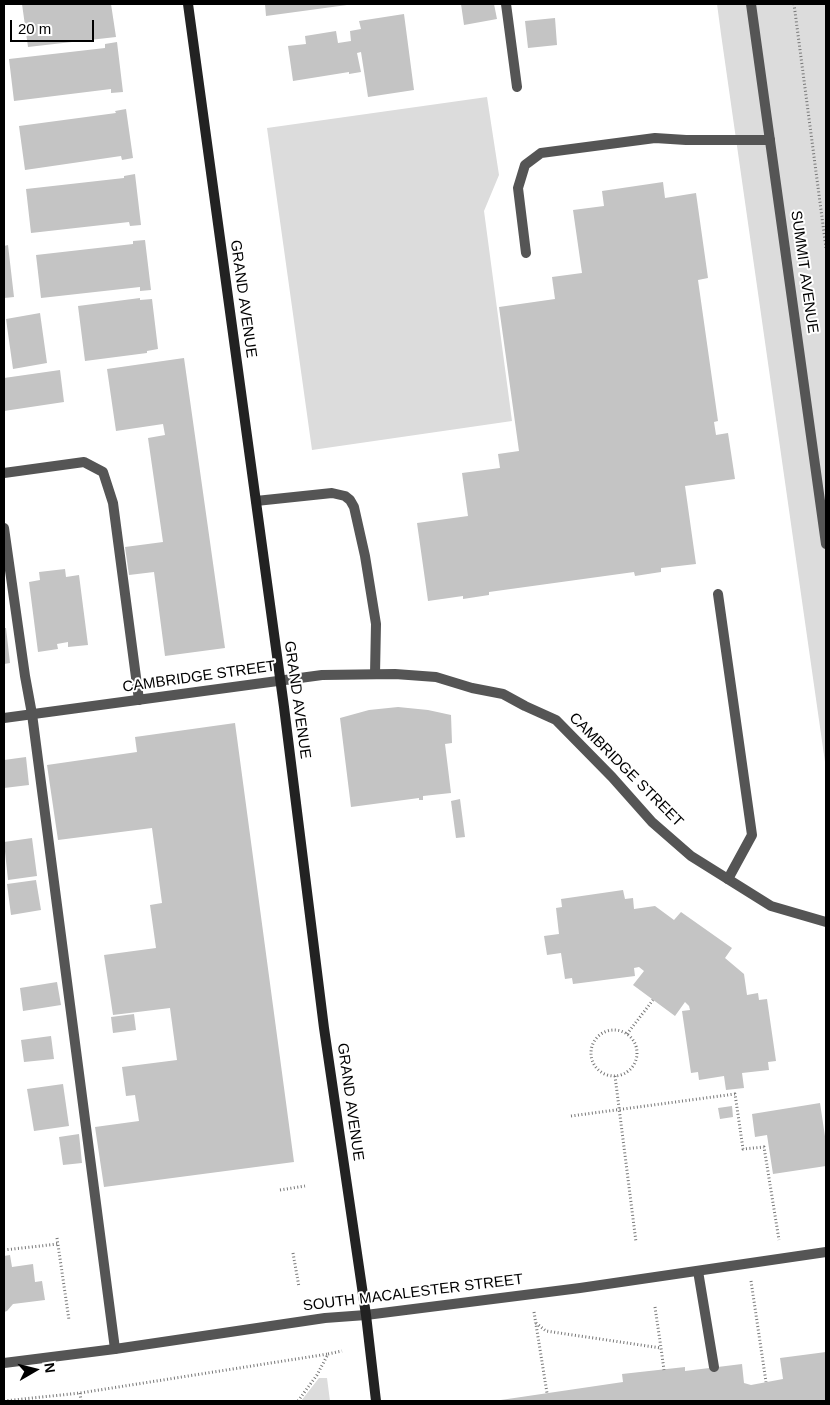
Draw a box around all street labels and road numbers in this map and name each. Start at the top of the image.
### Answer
street label: SUMMIT AVENUE [786,209,822,335]
street label: GRAND AVENUE [226,239,260,359]
street label: GRAND AVENUE [280,640,314,760]
street label: CAMBRIDGE STREET [121,657,277,697]
street label: CAMBRIDGE STREET [565,709,687,831]
street label: GRAND AVENUE [333,1042,367,1162]
street label: SOUTH MACALESTER STREET [302,1271,524,1315]

